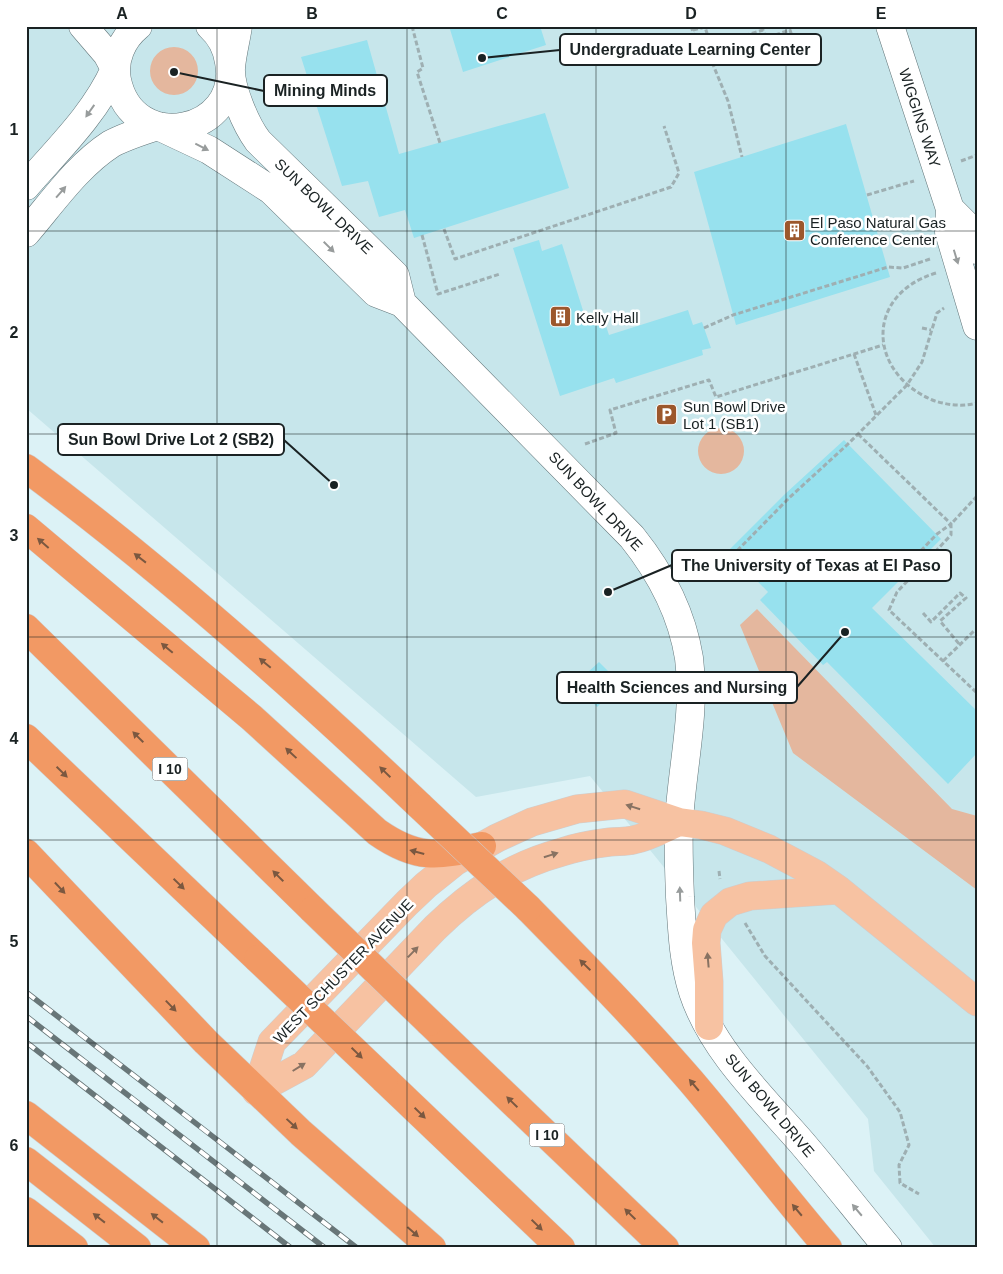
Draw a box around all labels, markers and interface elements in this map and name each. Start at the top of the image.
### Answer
text: A [116,5,128,22]
text: B [306,5,318,22]
text: C [496,5,508,22]
text: D [685,5,697,22]
text: E [876,5,887,22]
callout: Undergraduate Learning Center [560,34,821,65]
text: Undergraduate Learning Center [570,41,810,58]
street label: WIGGINS WAY [896,66,944,170]
callout: Mining Minds [264,75,387,106]
text: Mining Minds [274,82,376,99]
one-way arrow [85,104,96,117]
text: 1 [10,121,19,138]
one-way arrow [195,143,209,151]
street label: SUN BOWL DRIVE [272,155,376,257]
one-way arrow [56,186,67,199]
place label: El Paso Natural Gas Conference Center [810,214,946,248]
building icon: El Paso Natural Gas Conference Center [782,219,806,243]
one-way arrow [323,240,335,252]
one-way arrow [953,249,961,264]
building icon: Kelly Hall [548,305,572,329]
place label: Kelly Hall [576,309,639,326]
text: 2 [10,324,19,341]
place label: Sun Bowl Drive Lot 1 (SB1) [683,398,786,432]
parking icon: Sun Bowl Drive Lot 1 (SB1) [655,403,679,427]
callout: Sun Bowl Drive Lot 2 (SB2) [58,424,284,455]
text: Sun Bowl Drive Lot 2 (SB2) [68,431,274,448]
street label: SUN BOWL DRIVE [546,448,646,554]
text: 3 [10,527,19,544]
one-way arrow [37,537,50,548]
callout: The University of Texas at El Paso [672,550,951,581]
one-way arrow [134,552,147,563]
text: The University of Texas at El Paso [681,557,941,574]
one-way arrow [161,642,174,653]
one-way arrow [258,657,271,668]
callout: Health Sciences and Nursing [557,672,797,703]
text: Health Sciences and Nursing [567,679,787,696]
text: 4 [10,730,19,747]
one-way arrow [132,731,144,743]
one-way arrow [285,747,297,759]
road number: I 10 [152,758,188,781]
one-way arrow [55,766,67,778]
one-way arrow [379,766,391,778]
one-way arrow [625,802,640,810]
one-way arrow [410,848,425,856]
one-way arrow [543,851,558,858]
one-way arrow [273,870,285,882]
one-way arrow [173,878,185,890]
one-way arrow [54,882,66,894]
one-way arrow [676,886,684,902]
street label: WEST SCHUSTER AVENUE [270,895,416,1047]
text: 5 [10,933,19,950]
one-way arrow [407,946,419,958]
one-way arrow [704,951,712,967]
one-way arrow [579,959,591,971]
one-way arrow [165,1000,177,1012]
one-way arrow [350,1047,362,1059]
street label: SUN BOWL DRIVE [722,1050,818,1160]
one-way arrow [292,1063,305,1072]
one-way arrow [688,1079,699,1092]
one-way arrow [507,1096,519,1108]
one-way arrow [413,1107,425,1119]
one-way arrow [285,1118,297,1130]
road number: I 10 [530,1124,564,1146]
text: 6 [10,1137,19,1154]
one-way arrow [852,1204,863,1217]
one-way arrow [791,1205,803,1217]
one-way arrow [624,1208,636,1220]
one-way arrow [92,1212,105,1223]
one-way arrow [151,1212,164,1223]
one-way arrow [531,1219,543,1231]
one-way arrow [407,1226,420,1237]

